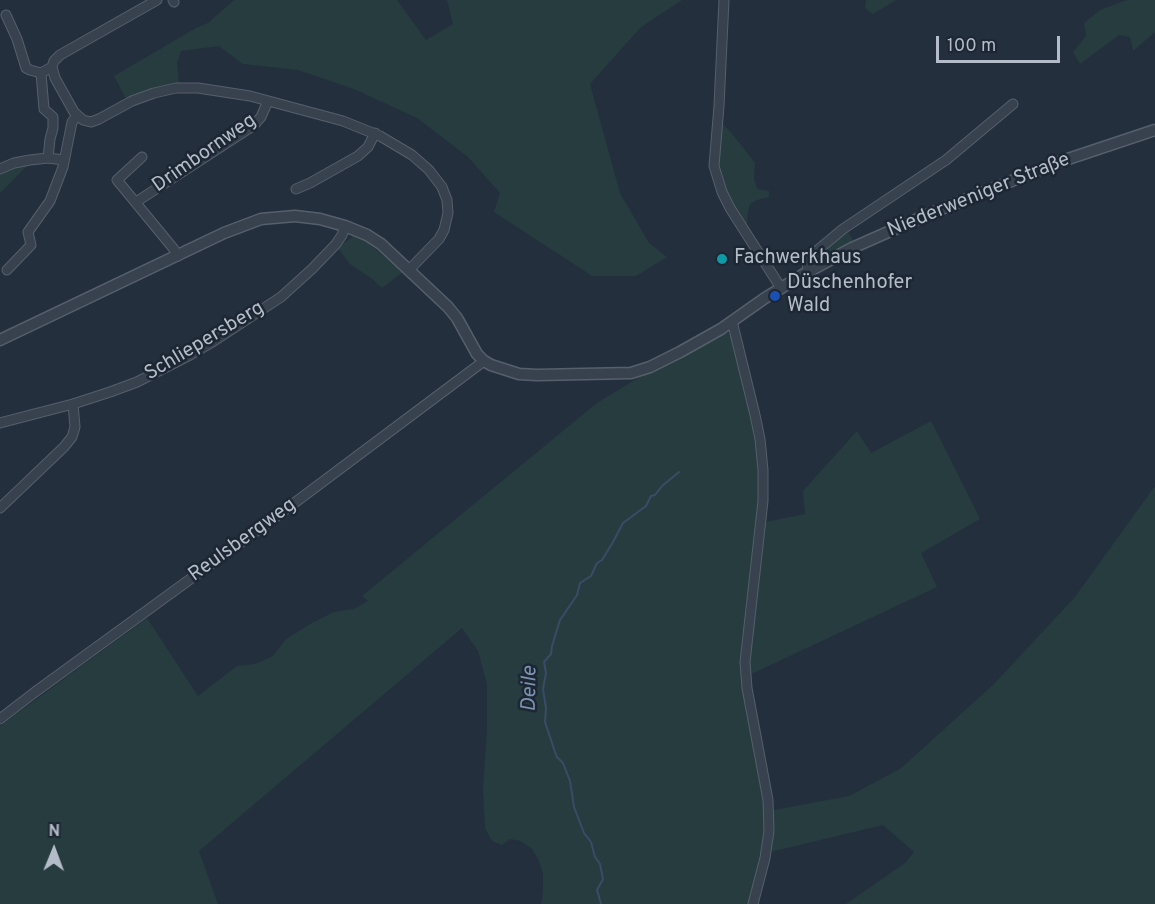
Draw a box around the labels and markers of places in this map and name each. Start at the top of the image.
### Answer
place label: Fachwerkhaus [734,247,861,271]
marker: Fachwerkhaus [715,252,729,266]
place label: Düschenhofer Wald [787,272,912,319]
marker: Düschenhofer Wald [768,289,782,303]

